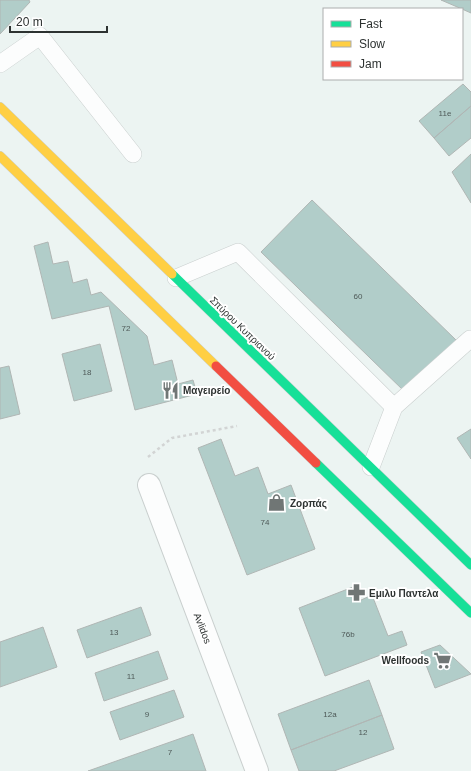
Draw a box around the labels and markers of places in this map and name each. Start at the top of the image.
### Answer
restaurant icon: Μαγειρείο [160,380,180,400]
place label: Μαγειρείο [183,385,230,396]
shop icon: Ζορπάς [267,493,287,513]
place label: Ζορπάς [290,498,327,510]
pharmacy icon: Εμιλυ Παντελα [346,583,366,603]
place label: Εμιλυ Παντελα [369,588,439,599]
supermarket icon: Wellfoods [432,650,452,670]
place label: Wellfoods [381,655,429,666]

